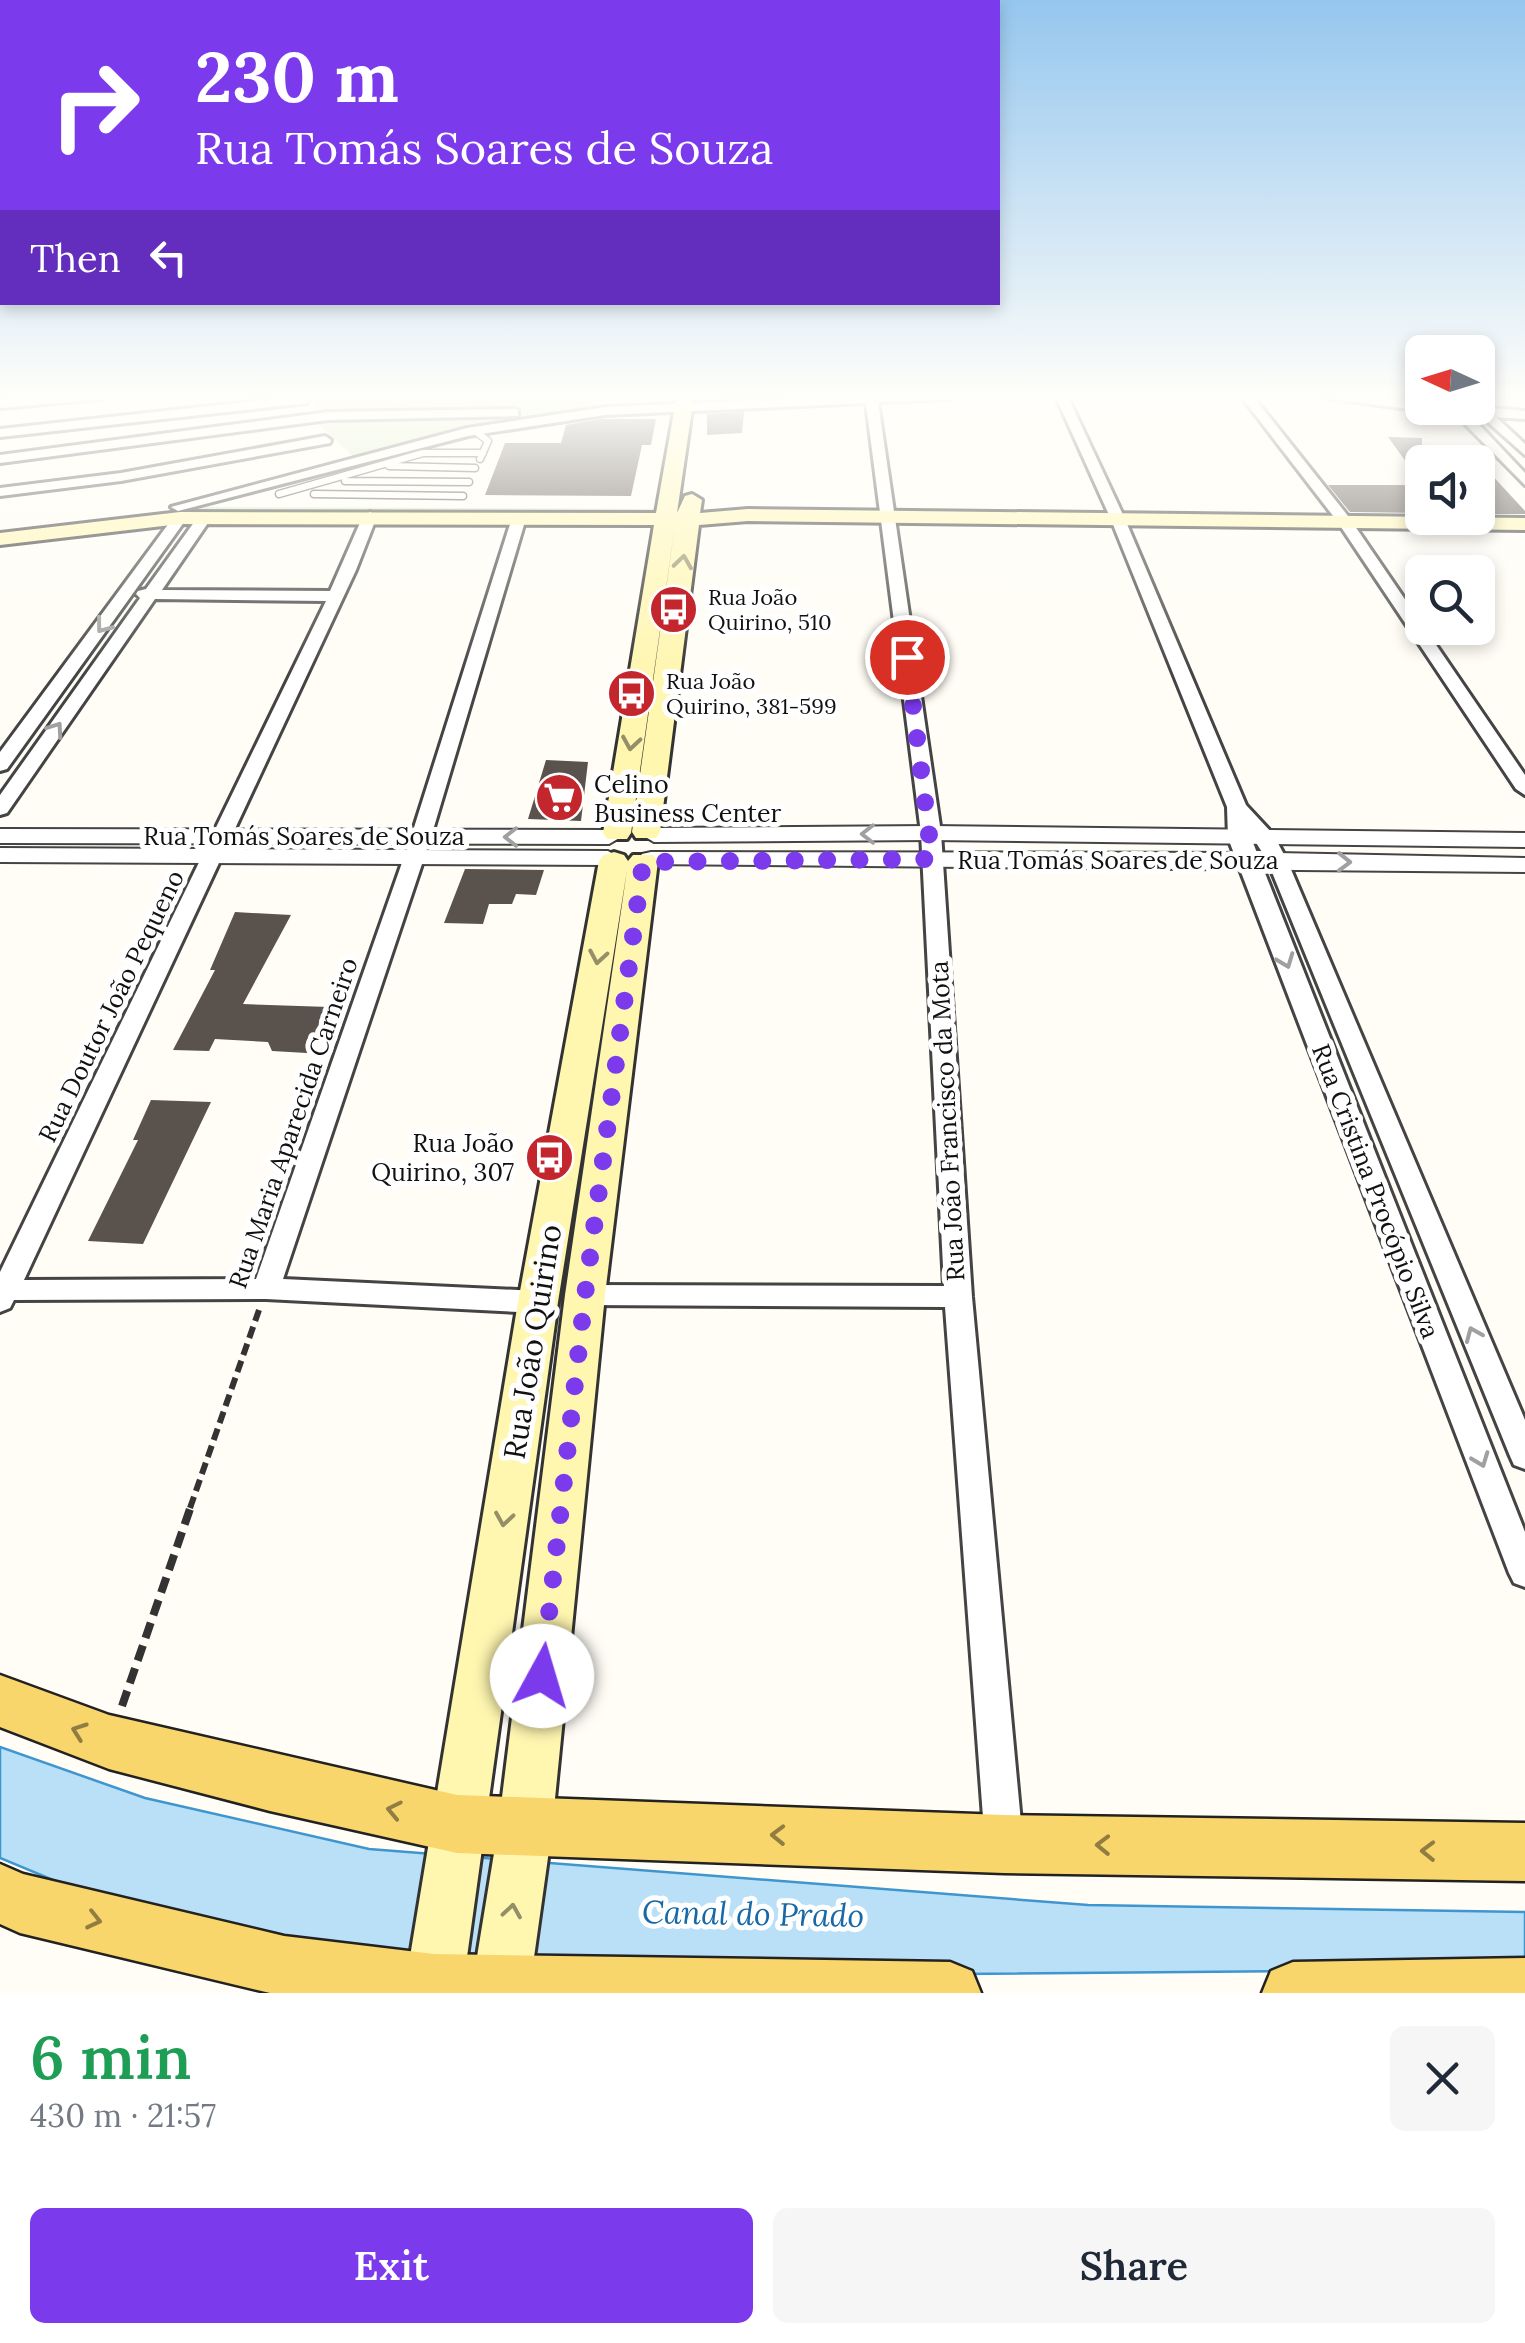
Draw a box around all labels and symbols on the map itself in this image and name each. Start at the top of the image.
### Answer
north arrow [1405,335,1495,425]
one-way arrow [672,554,693,570]
place label: Rua João Quirino, 510 [708,583,832,636]
bus stop icon: Rua João Quirino, 510 [647,584,699,636]
one-way arrow [98,615,115,633]
pin [865,615,950,700]
place label: Rua João Quirino, 381-599 [666,667,837,720]
bus stop icon: Rua João Quirino, 381-599 [605,668,657,720]
one-way arrow [45,722,62,740]
one-way arrow [621,735,642,751]
place label: Celino Business Center [594,768,782,829]
supermarket icon: Celino Business Center [533,772,585,824]
street label: Rua Tomás Soares de Souza [143,820,465,852]
one-way arrow [859,823,874,845]
one-way arrow [503,826,518,848]
street label: Rua Tomás Soares de Souza [957,844,1279,876]
one-way arrow [1336,851,1352,872]
street label: Rua Doutor João Pequeno [31,865,191,1147]
one-way arrow [588,949,609,965]
one-way arrow [1275,951,1295,969]
street label: Rua Maria Aparecida Carneiro [221,953,365,1293]
street label: Rua João Francisco da Mota [923,960,971,1282]
street label: Rua Cristina Procópio Silva [1305,1039,1447,1343]
place label: Rua João Quirino, 307 [371,1127,514,1188]
bus stop icon: Rua João Quirino, 307 [523,1131,575,1183]
street label: Rua João Quirino [495,1222,569,1462]
one-way arrow [1465,1326,1485,1343]
one-way arrow [1469,1450,1489,1467]
one-way arrow [495,1511,516,1528]
position arrow [490,1624,594,1728]
one-way arrow [72,1722,89,1743]
one-way arrow [386,1801,403,1822]
one-way arrow [769,1825,785,1846]
one-way arrow [1094,1835,1110,1856]
one-way arrow [1419,1840,1435,1861]
water label: Canal do Prado [642,1891,864,1936]
one-way arrow [501,1903,522,1919]
one-way arrow [85,1908,102,1929]

